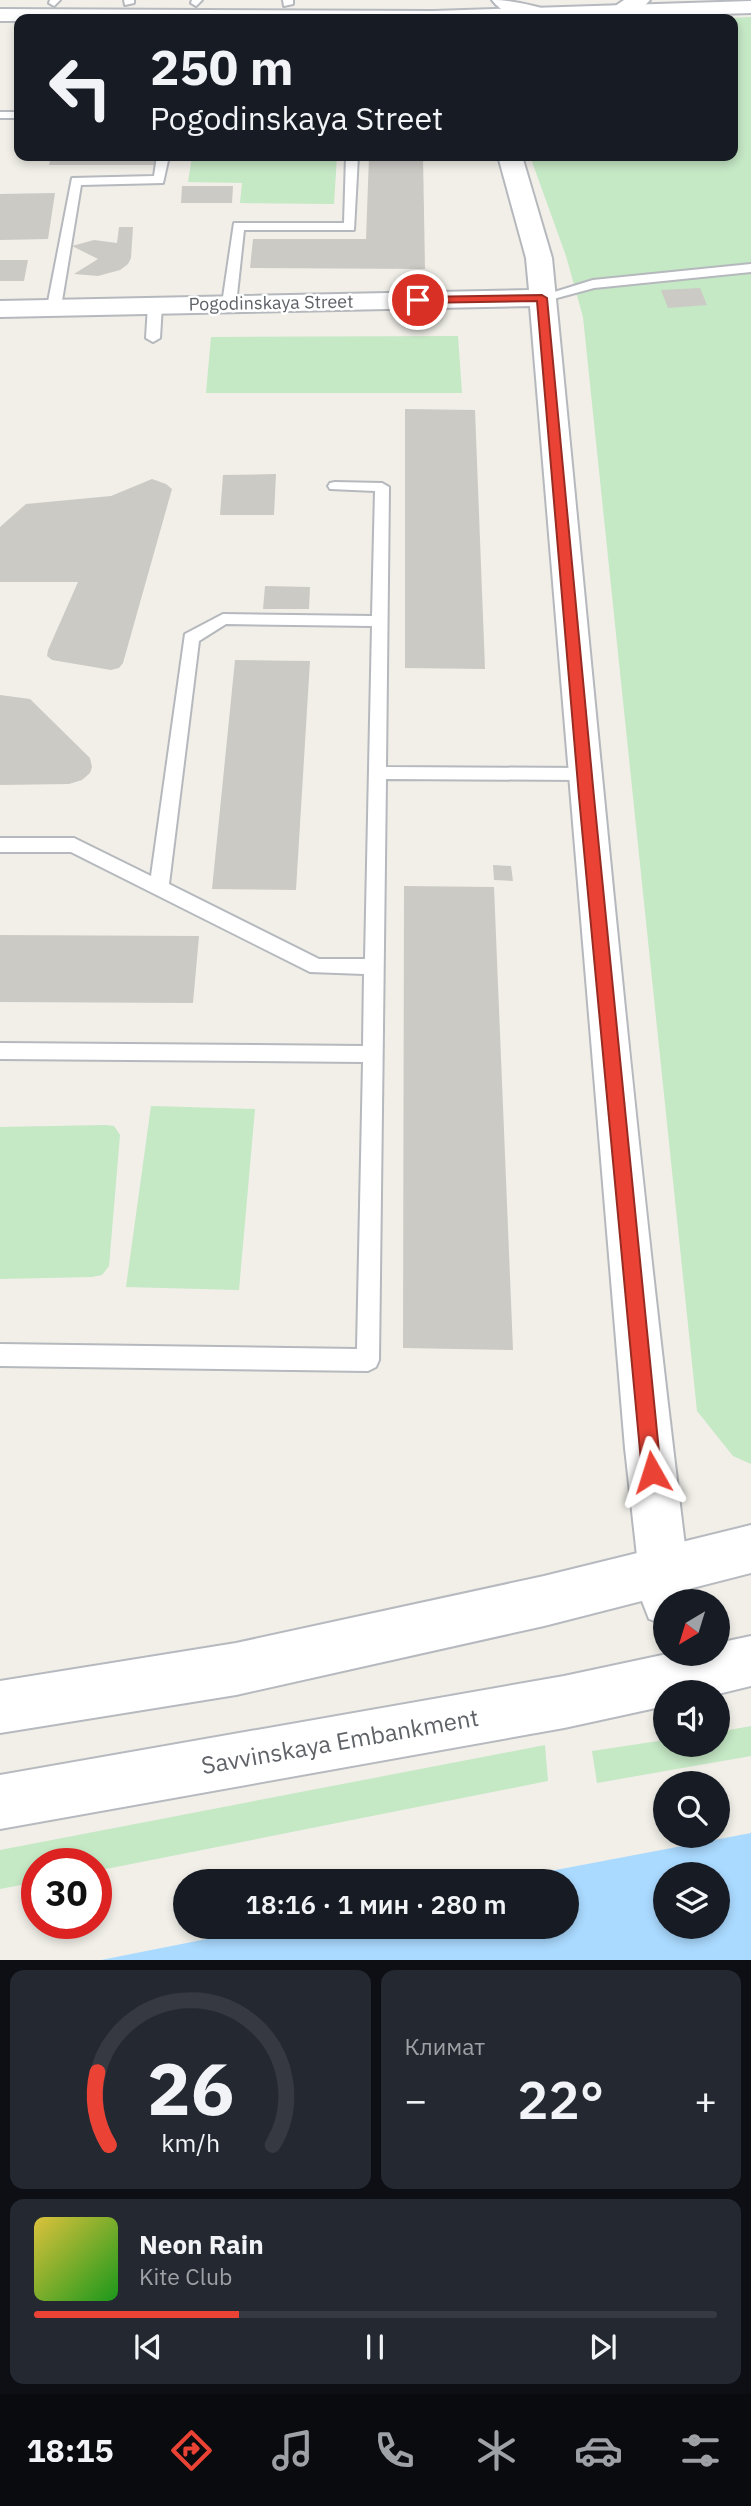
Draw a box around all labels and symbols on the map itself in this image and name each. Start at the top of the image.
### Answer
pin [388,270,448,330]
street label: Pogodinskaya Street [188,290,354,315]
position arrow [615,1435,689,1509]
north arrow [653,1589,730,1666]
street label: Savvinskaya Embankment [199,1701,481,1781]
speed limit sign: 30 [21,1848,112,1939]

